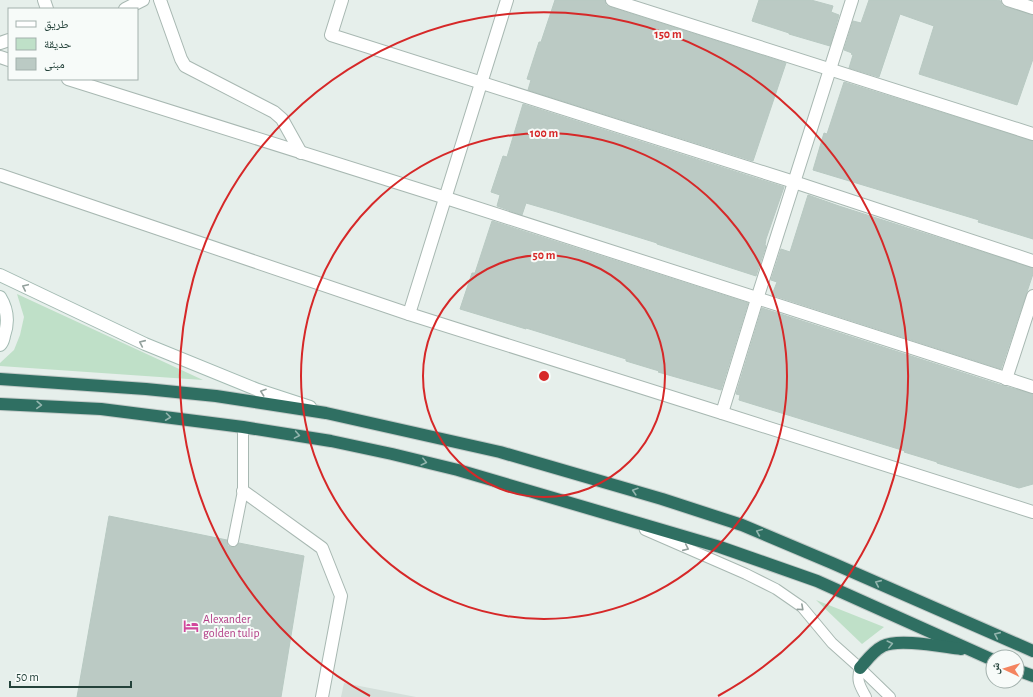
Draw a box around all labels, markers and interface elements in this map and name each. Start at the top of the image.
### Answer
legend [8,8,138,80]
text: طريق [44,18,69,31]
text: 150 m [654,28,682,40]
text: حديقة [44,38,72,51]
text: مبنى [44,58,65,71]
text: 100 m [530,127,558,139]
text: 50 m [533,249,556,261]
one-way arrow [22,284,29,292]
one-way arrow [139,340,147,348]
centre of rings [537,369,551,383]
one-way arrow [259,388,266,396]
one-way arrow [36,401,42,410]
one-way arrow [165,412,171,421]
one-way arrow [294,430,300,439]
one-way arrow [420,457,427,466]
one-way arrow [632,487,639,496]
one-way arrow [755,529,763,537]
one-way arrow [682,543,690,551]
one-way arrow [875,580,883,588]
one-way arrow [796,603,804,610]
place label: Alexander golden tulip [203,613,260,639]
hotel icon: Alexander golden tulip [182,617,200,635]
one-way arrow [994,632,1002,640]
one-way arrow [887,641,893,649]
north arrow [985,649,1025,689]
text: ش [990,662,1003,675]
scale bar [10,663,131,689]
text: 50 m [16,671,39,683]

